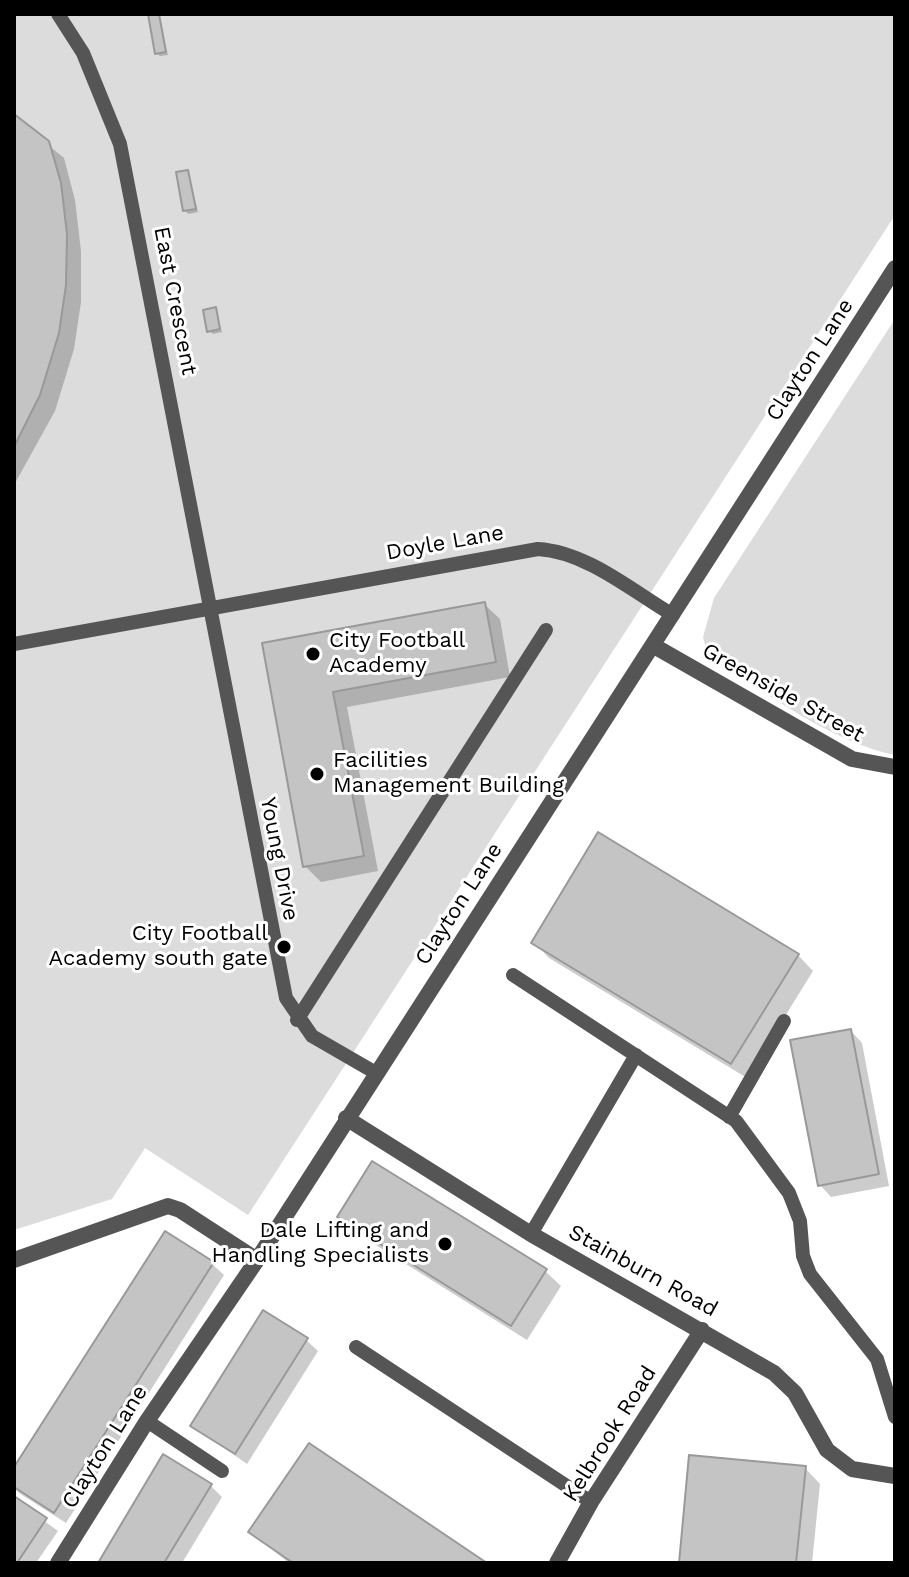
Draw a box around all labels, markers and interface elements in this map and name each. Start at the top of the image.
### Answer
street label: East Crescent [148,225,202,377]
street label: Clayton Lane [761,294,859,426]
street label: Doyle Lane [384,520,506,566]
place label: City Football Academy [329,628,465,680]
street label: Greenside Street [697,638,869,748]
marker: City Football Academy [304,645,322,663]
place label: Facilities Management Building [333,748,564,800]
marker: Facilities Management Building [308,765,326,783]
street label: Young Drive [254,795,304,923]
street label: Clayton Lane [410,838,508,970]
place label: City Football Academy south gate [49,921,268,972]
marker: City Football Academy south gate [275,938,293,956]
place label: Dale Lifting and Handling Specialists [212,1218,429,1270]
street label: Stainburn Road [564,1219,722,1323]
marker: Dale Lifting and Handling Specialists [436,1235,454,1253]
street label: Kelbrook Road [558,1361,662,1507]
street label: Clayton Lane [57,1380,153,1514]

